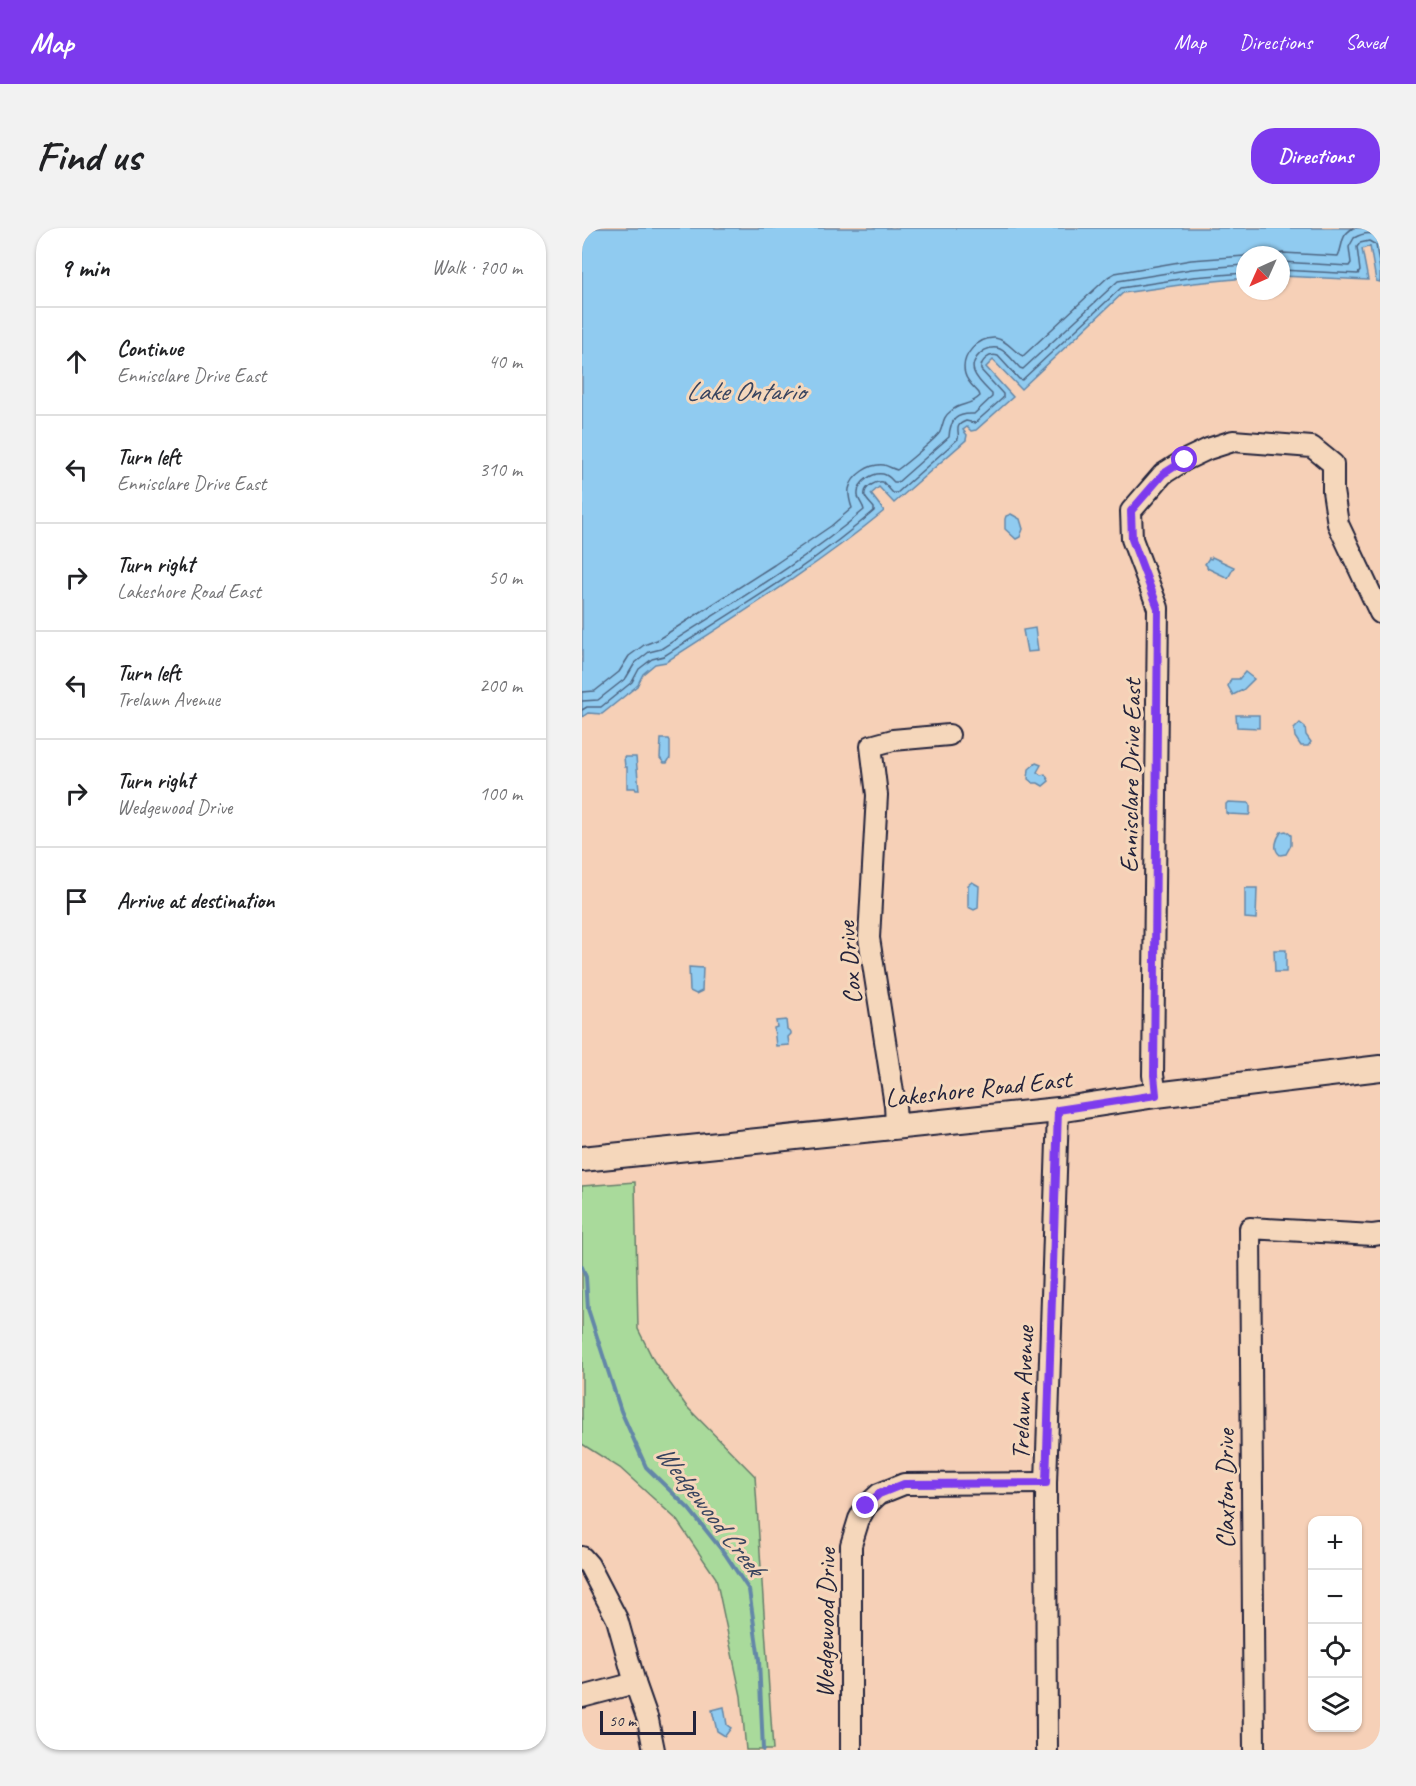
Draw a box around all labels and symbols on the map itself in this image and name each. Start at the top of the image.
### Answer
north arrow [1236,246,1290,300]
water label: Lake Ontario [686,374,809,408]
route start [1171,446,1197,472]
street label: Ennisclare Drive East [1112,676,1149,873]
street label: Cox Drive [829,919,870,1006]
street label: Lakeshore Road East [883,1062,1075,1115]
street label: Trelawn Avenue [1004,1324,1041,1460]
street label: Claxton Drive [1209,1427,1242,1549]
water label: Wedgewood Creek [648,1437,775,1587]
route end [852,1492,878,1518]
street label: Wedgewood Drive [808,1546,843,1698]
scale bar [600,1708,696,1736]

